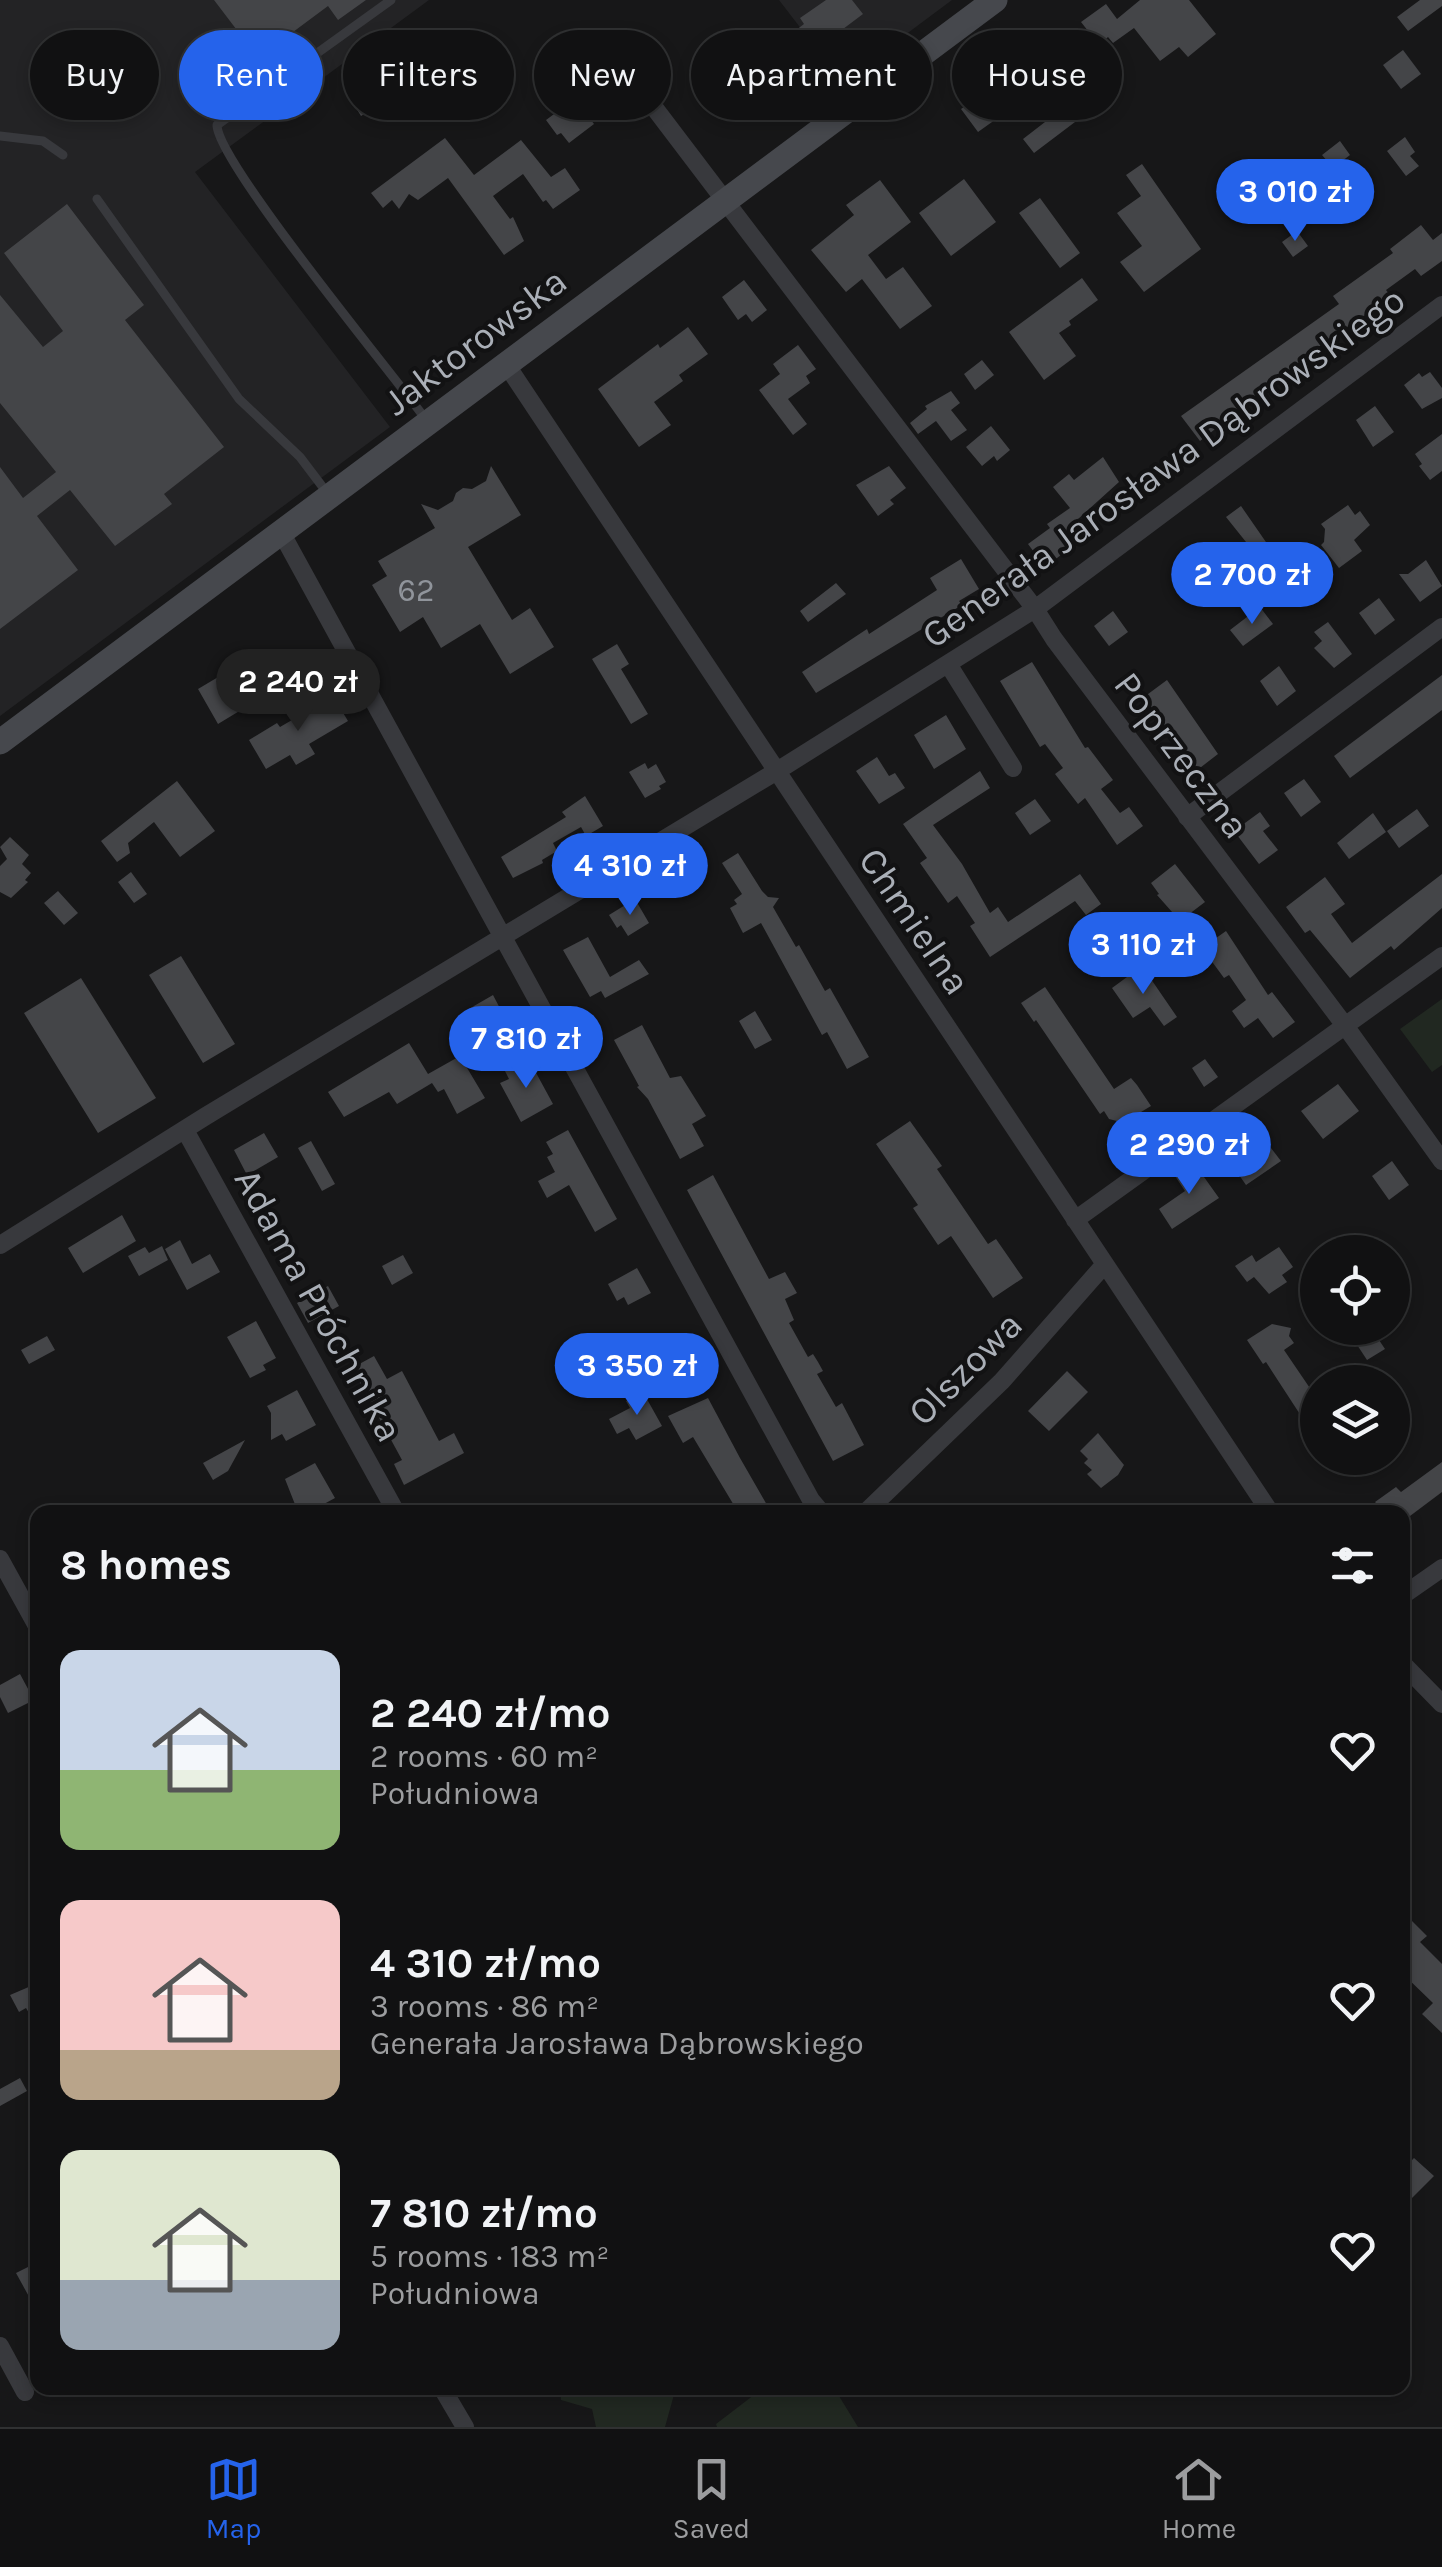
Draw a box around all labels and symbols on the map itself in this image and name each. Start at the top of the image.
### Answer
pin: 3 010 zł [1192,159,1398,244]
street label: Jaktorowska [375,258,576,425]
street label: Generała Jarosława Dąbrowskiego [913,277,1414,658]
pin: 2 700 zł [1149,542,1355,627]
house number: 62 [398,572,434,609]
pin: 2 240 zł [195,649,401,734]
street label: Poprzeczna [1104,663,1259,847]
pin: 4 310 zł [527,833,733,918]
street label: Chmielna [849,839,980,1003]
pin: 3 110 zł [1040,912,1246,997]
pin: 7 810 zł [423,1006,629,1091]
pin: 2 290 zł [1086,1112,1292,1197]
street label: Adama Próchnika [225,1161,412,1450]
street label: Olszowa [899,1302,1032,1435]
pin: 3 350 zł [534,1333,740,1418]

